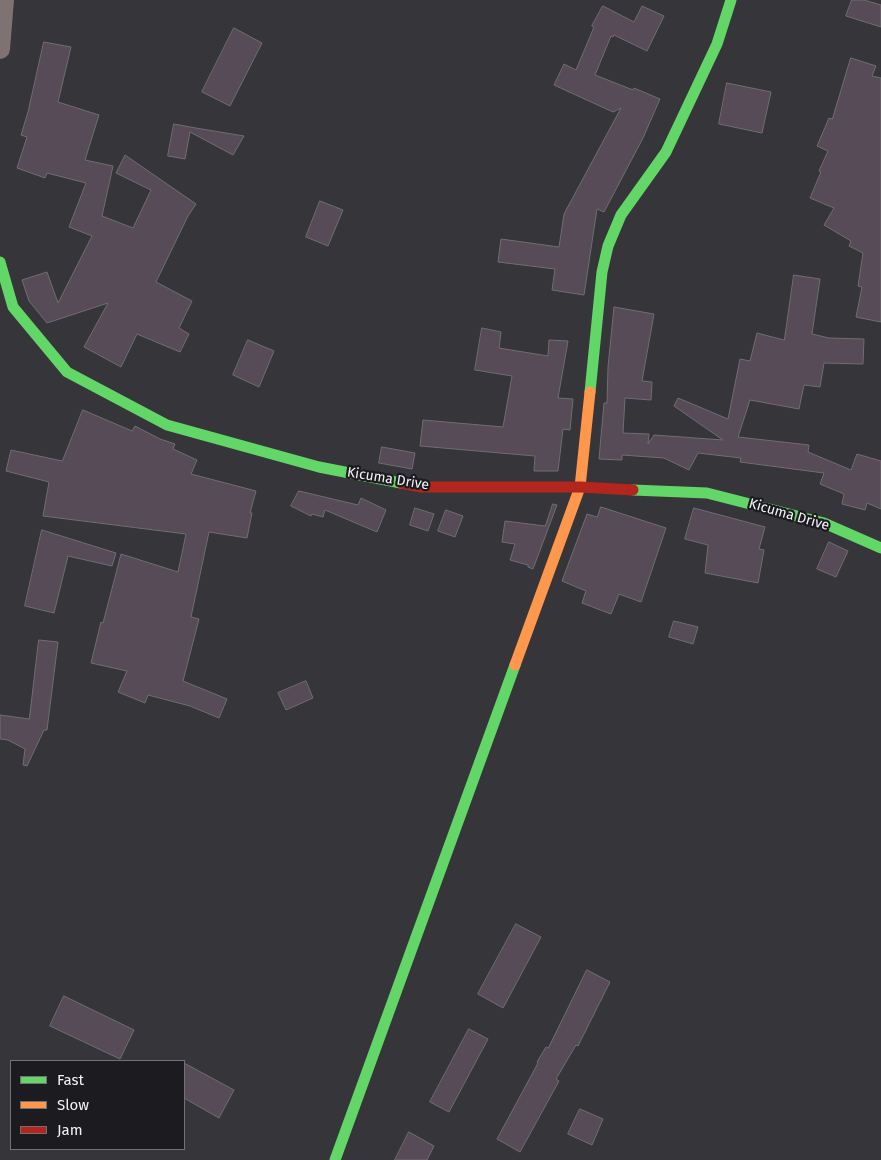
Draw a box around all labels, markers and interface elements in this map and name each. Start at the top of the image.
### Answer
street label: Kicuma Drive [346,464,430,494]
street label: Kicuma Drive [747,495,831,535]
legend [10,1060,185,1150]
text: Fast [57,1071,84,1089]
text: Slow [57,1096,89,1114]
text: Jam [57,1121,83,1139]

